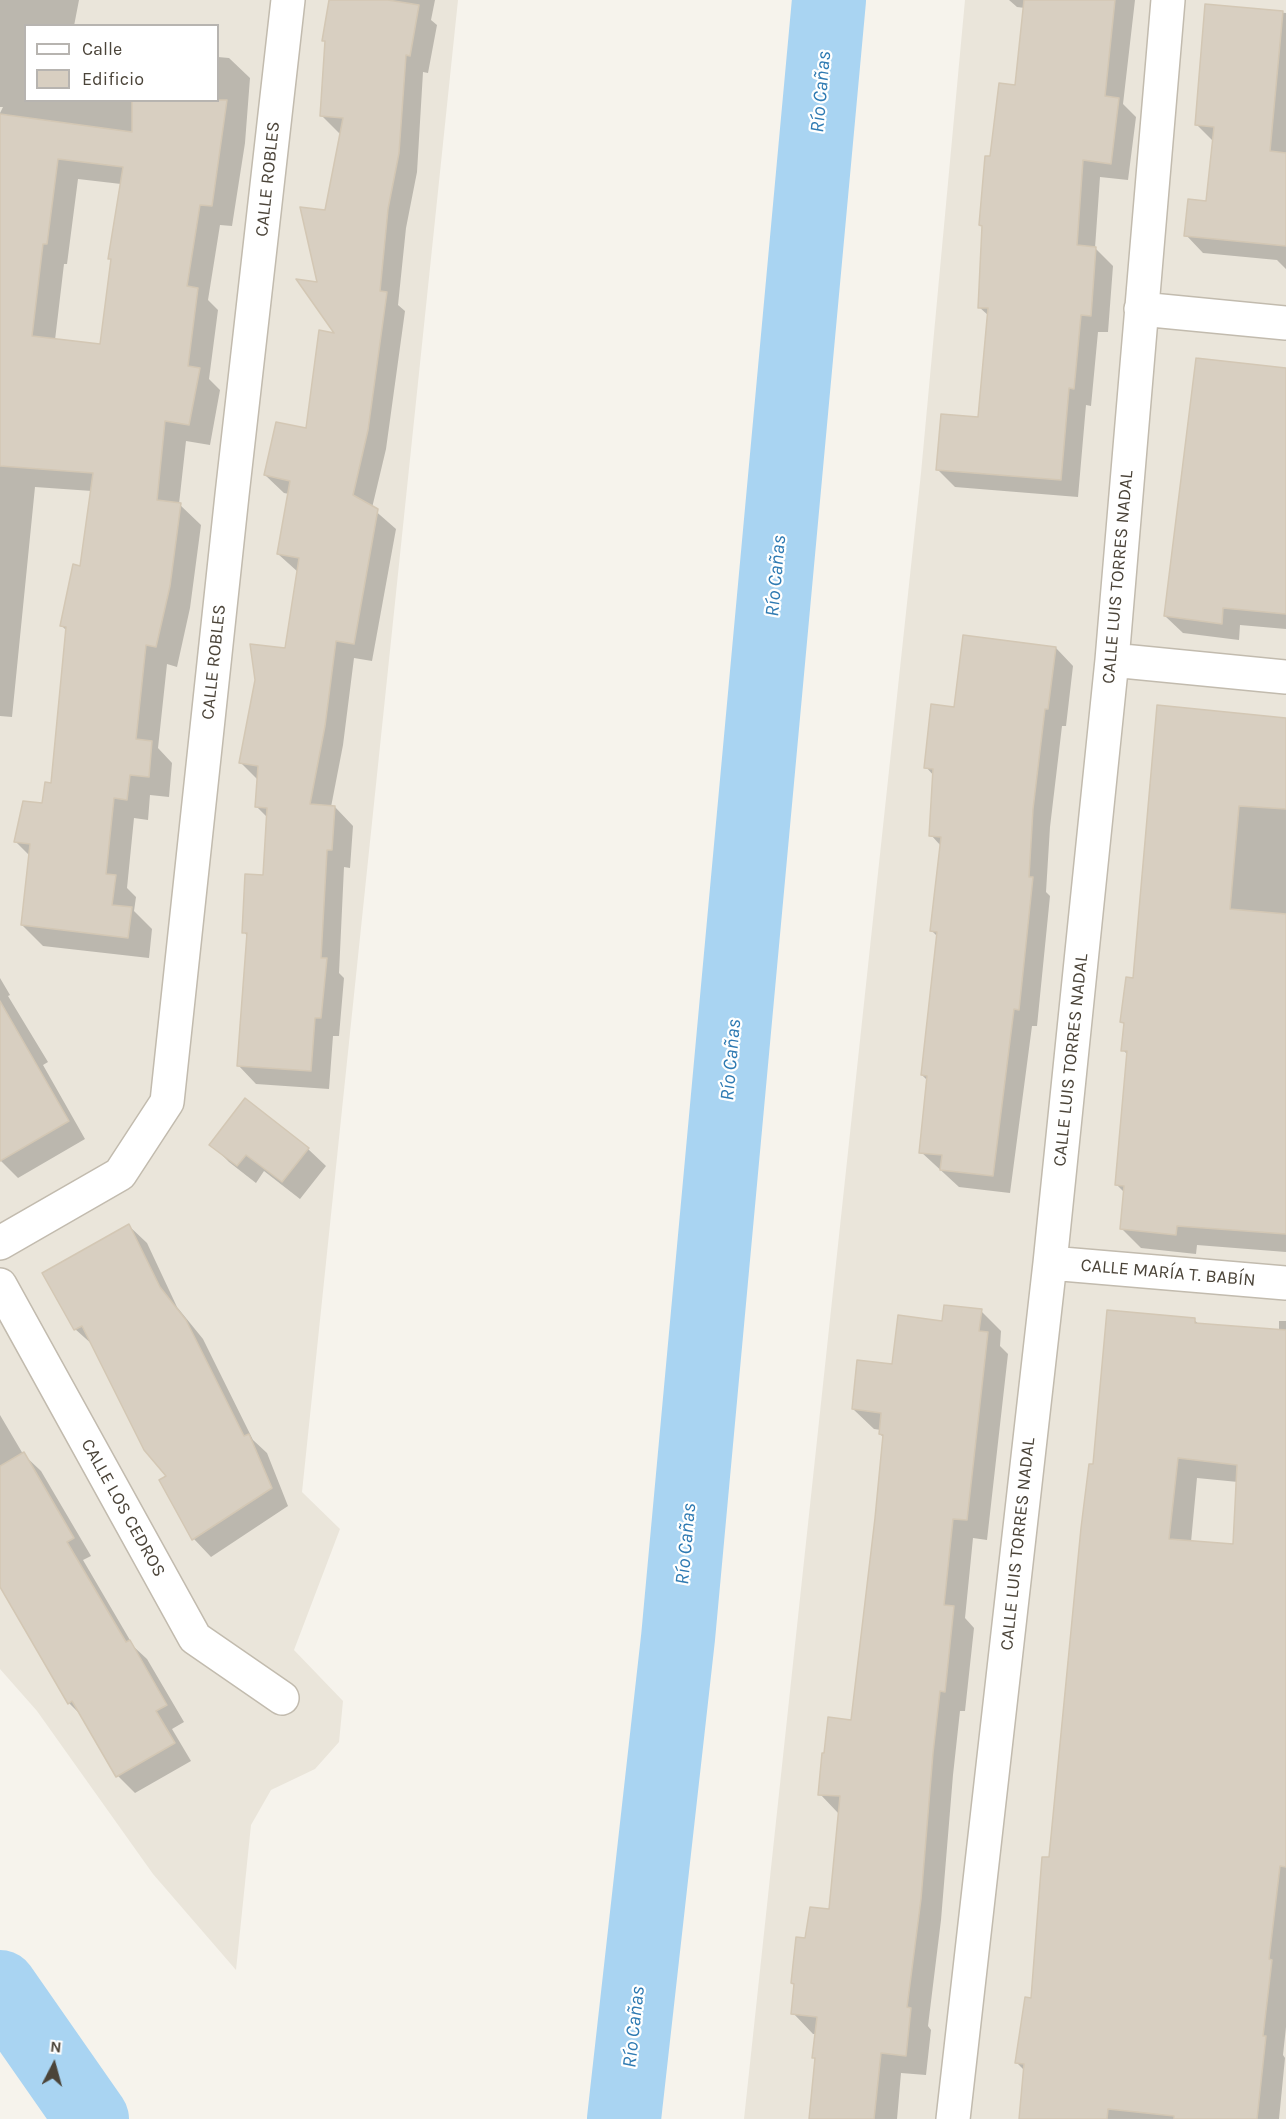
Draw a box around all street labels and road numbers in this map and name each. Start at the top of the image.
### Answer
street label: CALLE ROBLES [251,120,285,238]
street label: CALLE LUIS TORRES NADAL [1098,469,1138,685]
street label: CALLE ROBLES [197,603,231,721]
street label: CALLE LUIS TORRES NADAL [1049,952,1093,1168]
street label: CALLE MARÍA T. BABÍN [1080,1255,1256,1291]
street label: CALLE LOS CEDROS [76,1435,170,1581]
street label: CALLE LUIS TORRES NADAL [996,1436,1040,1652]

